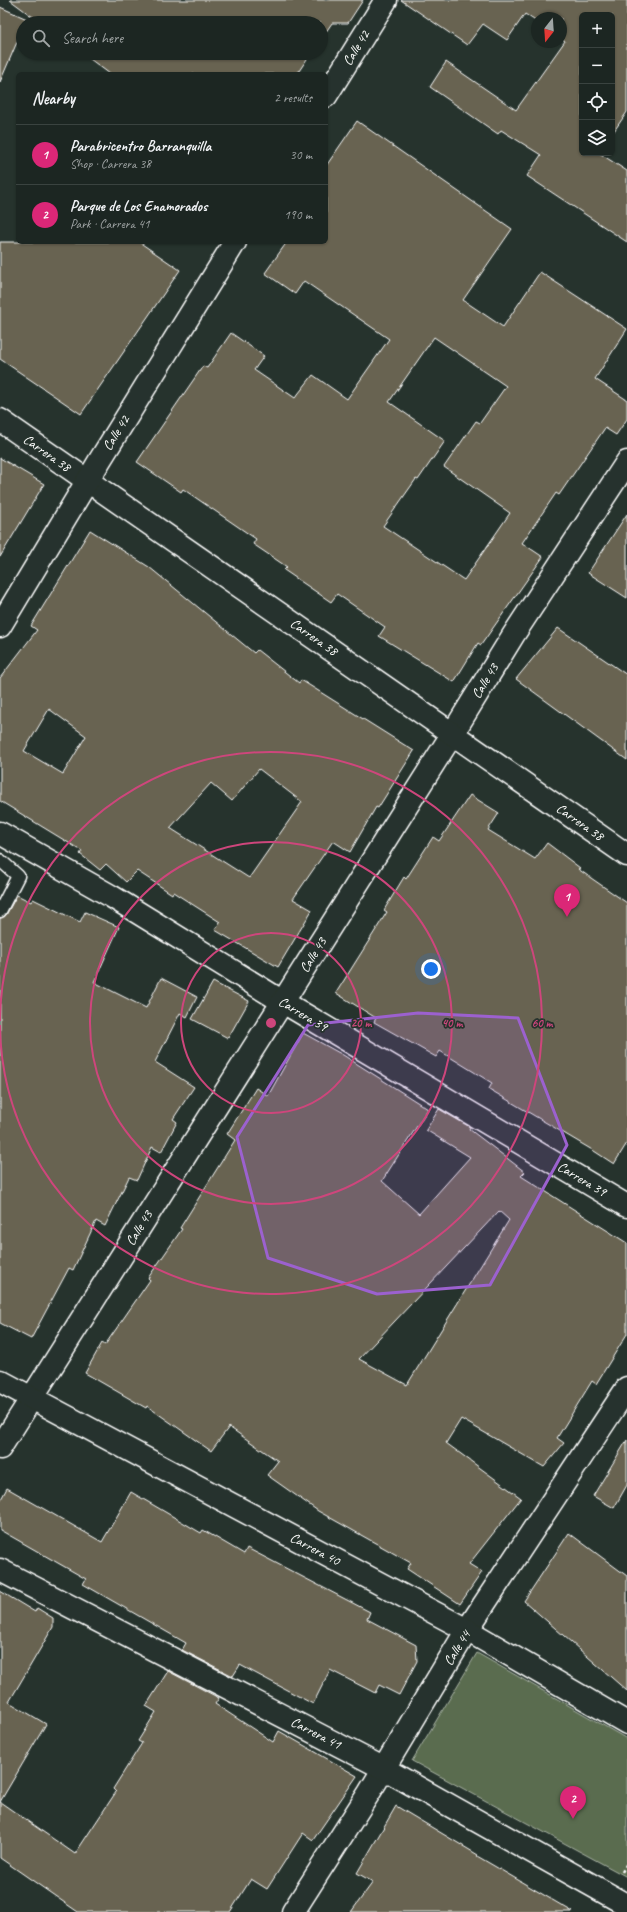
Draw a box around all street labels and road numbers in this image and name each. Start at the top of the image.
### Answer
street label: Calle 42 [339,26,374,69]
street label: Calle 42 [99,411,134,454]
street label: Carrera 38 [20,431,75,476]
street label: Carrera 38 [287,615,342,660]
street label: Calle 43 [468,659,503,702]
street label: Carrera 38 [553,800,608,845]
street label: Calle 43 [296,933,331,976]
street label: Carrera 39 [275,993,332,1036]
street label: Carrera 39 [554,1158,611,1201]
street label: Calle 43 [122,1206,157,1249]
street label: Carrera 40 [287,1529,344,1570]
street label: Calle 44 [440,1626,475,1669]
street label: Carrera 41 [288,1713,345,1753]

